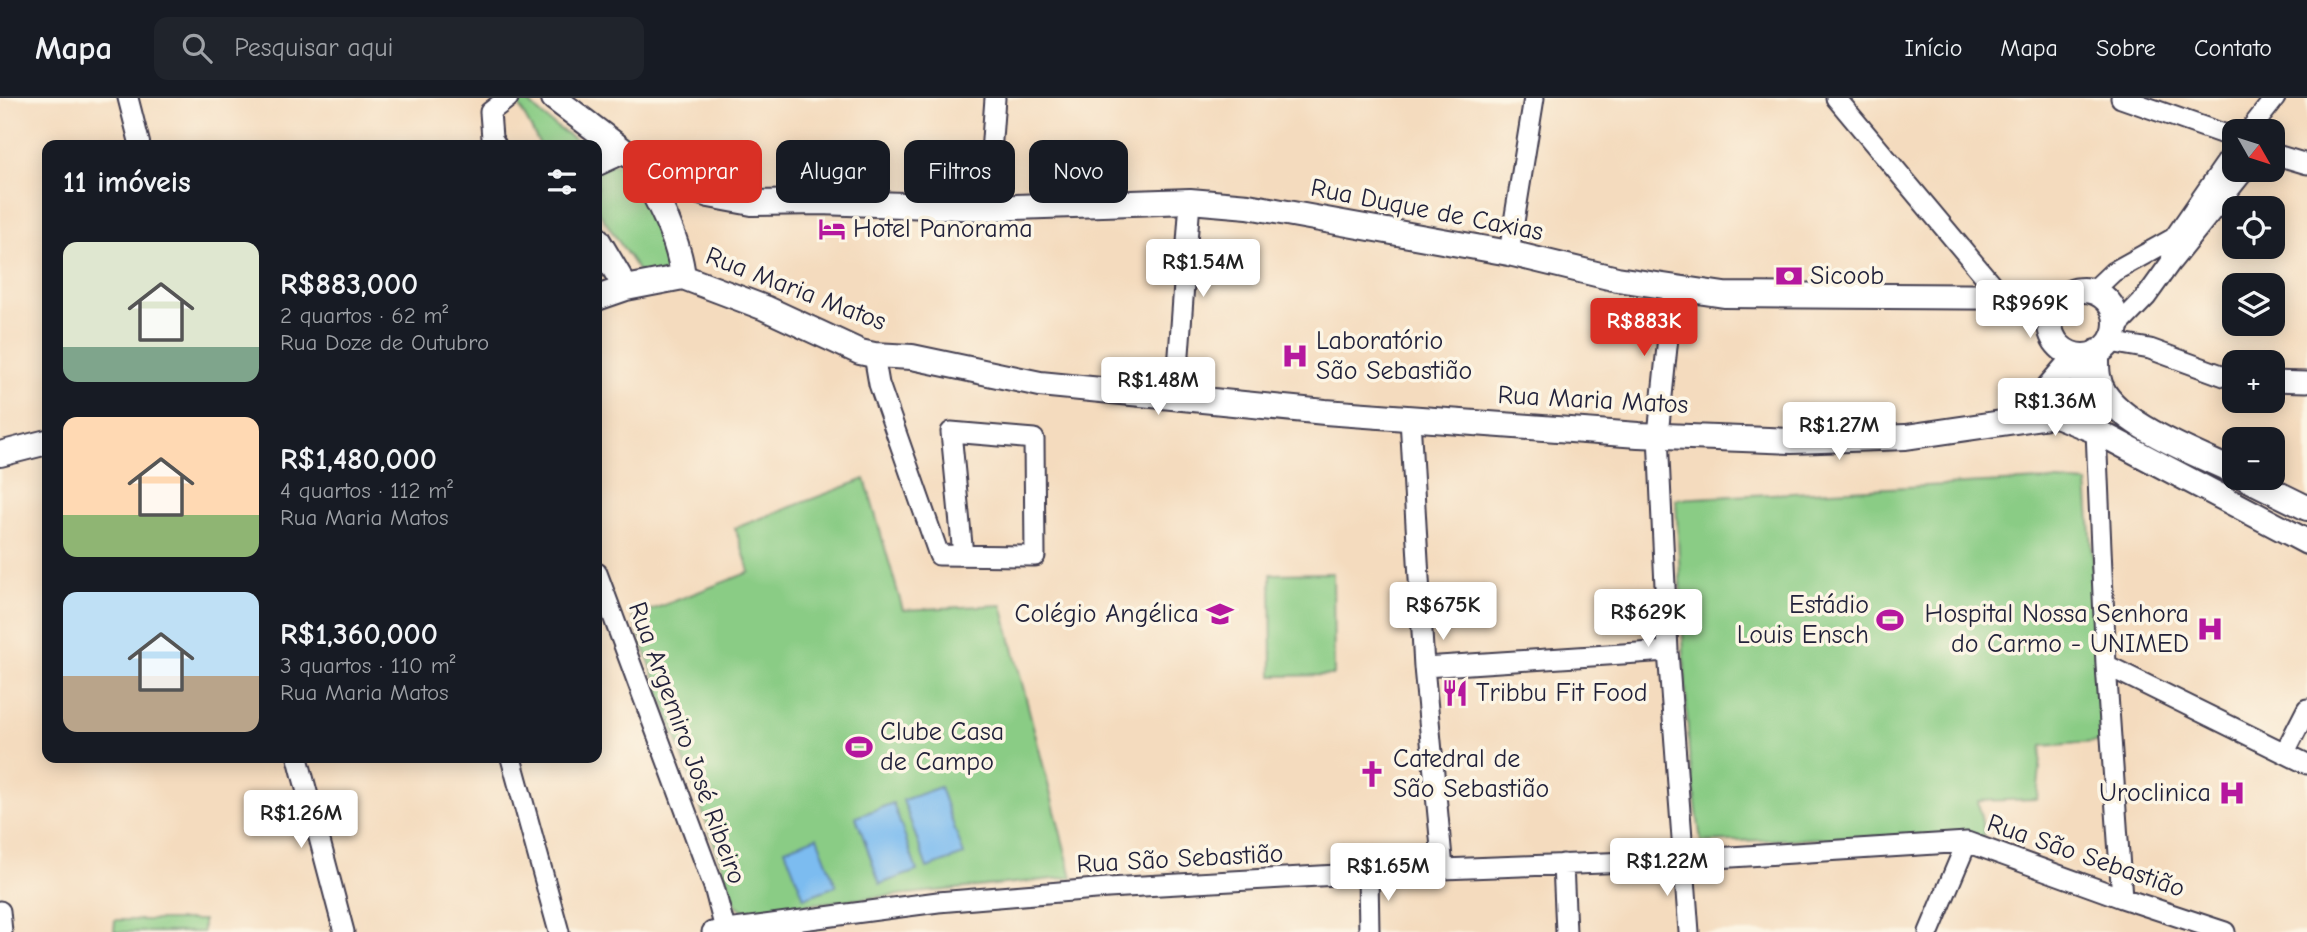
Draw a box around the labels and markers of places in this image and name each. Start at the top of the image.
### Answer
hotel icon: Hotel Panorama [817,214,847,244]
place label: Hotel Panorama [853,214,1033,244]
pin: R$1.54M [1138,240,1268,299]
bank icon: Sicoob [1774,261,1804,291]
place label: Sicoob [1810,261,1884,291]
pin: R$969K [1973,280,2087,340]
pin: R$883K [1587,299,1701,358]
place label: Laboratório São Sebastião [1316,326,1472,386]
hospital icon: Laboratório São Sebastião [1280,341,1310,371]
pin: R$1.48M [1093,358,1223,417]
pin: R$1.36M [1990,378,2120,438]
pin: R$1.27M [1774,402,1904,462]
pin: R$675K [1386,582,1500,642]
pin: R$629K [1591,589,1705,649]
place label: Estádio Louis Ensch [1737,590,1869,650]
place label: Colégio Angélica [1015,599,1199,629]
school or university icon: Colégio Angélica [1205,599,1235,629]
place label: Hospital Nossa Senhora do Carmo - UNIMED [1925,599,2189,659]
sports icon: Estádio Louis Ensch [1875,605,1905,635]
hospital icon: Hospital Nossa Senhora do Carmo - UNIMED [2195,614,2225,644]
restaurant icon: Tribbu Fit Food [1440,678,1470,708]
place label: Tribbu Fit Food [1476,678,1647,708]
place label: Clube Casa de Campo [880,717,1004,777]
sports icon: Clube Casa de Campo [844,732,874,762]
place label: Catedral de São Sebastião [1393,744,1549,804]
church icon: Catedral de São Sebastião [1357,759,1387,789]
place label: Uroclinica [2099,778,2211,808]
hospital icon: Uroclinica [2217,778,2247,808]
pin: R$1.26M [236,790,366,850]
pin: R$1.22M [1602,838,1732,898]
pin: R$1.65M [1323,844,1453,903]

